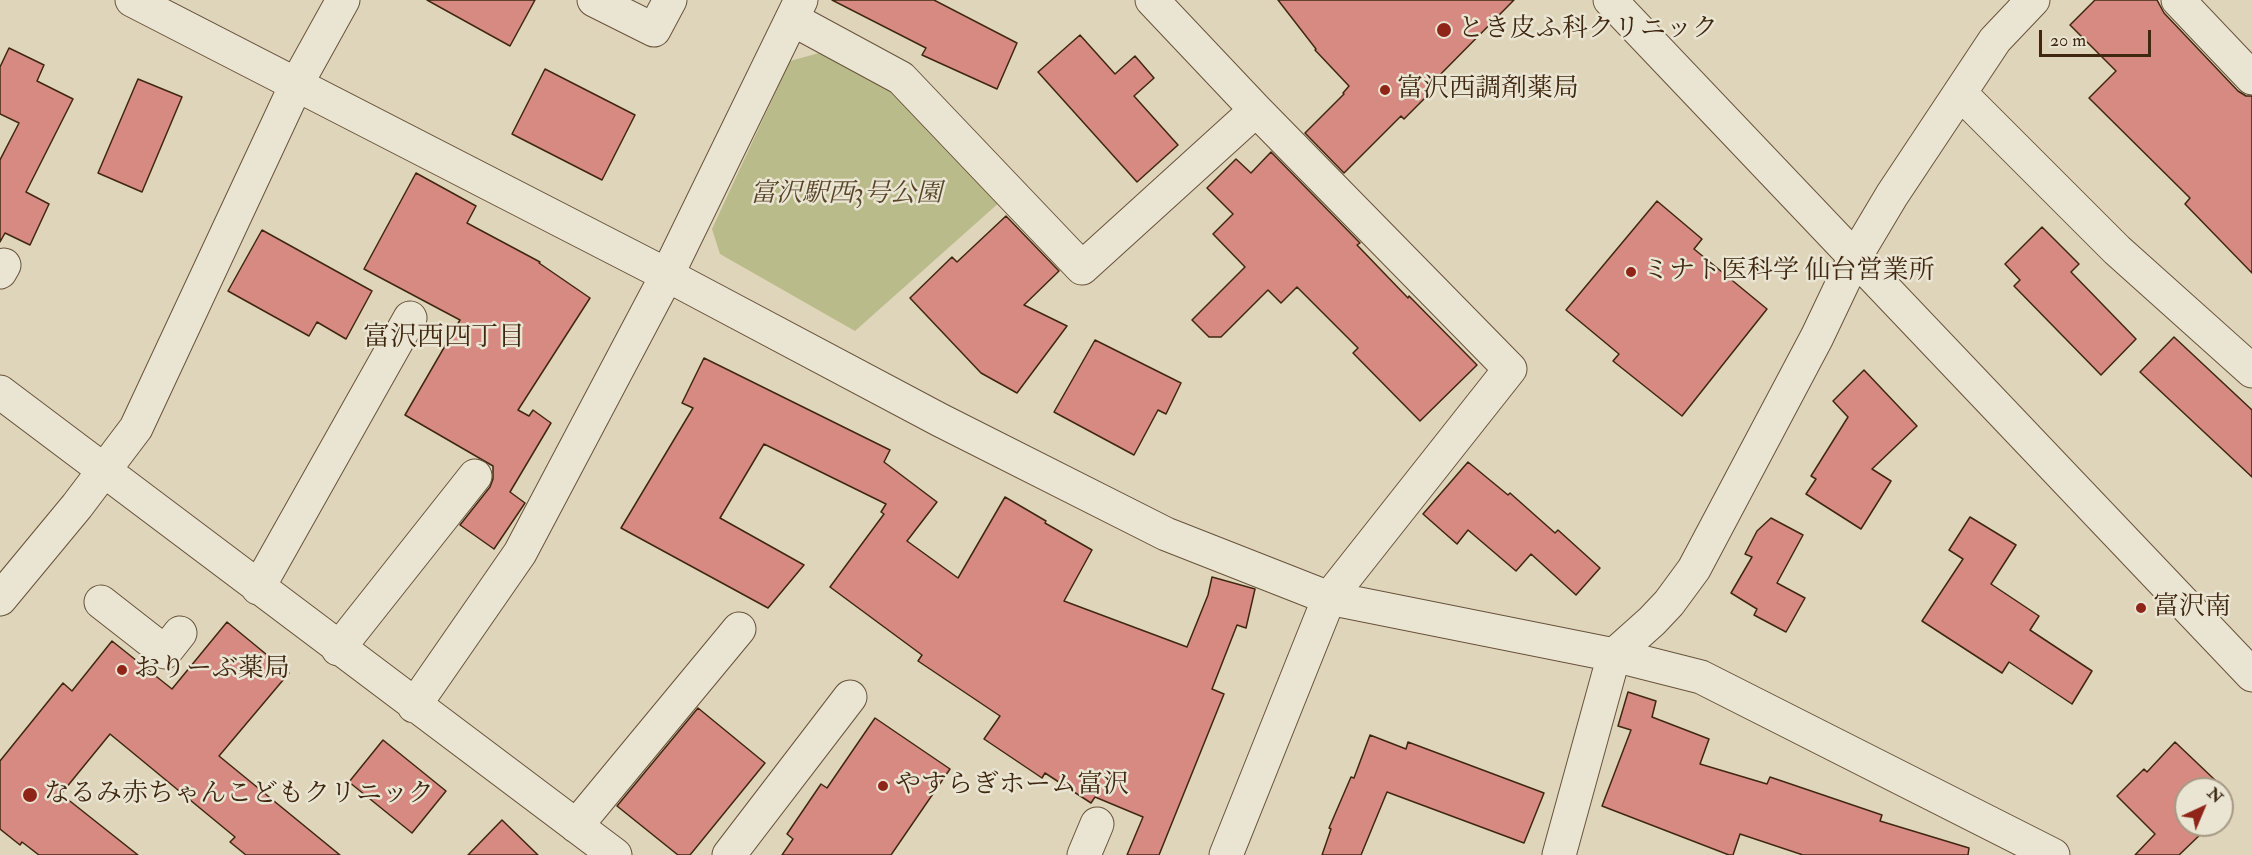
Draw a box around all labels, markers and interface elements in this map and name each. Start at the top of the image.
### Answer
place label: とき皮ふ科クリニック [1458,14,1718,46]
scale bar [2042,18,2154,56]
marker: とき皮ふ科クリニック [1435,21,1453,39]
text: 20 m [2050,29,2086,52]
place label: 富沢西調剤薬局 [1397,74,1579,106]
marker: 富沢西調剤薬局 [1378,83,1392,97]
park label: 富沢駅西3号公園 [750,179,942,211]
place label: ミナト医科学 仙台営業所 [1643,256,1934,288]
marker: ミナト医科学 仙台営業所 [1624,265,1638,279]
district label: 富沢西四丁目 [363,323,525,355]
place label: 富沢南 [2153,592,2231,624]
marker: 富沢南 [2134,601,2148,615]
place label: おりーぶ薬局 [134,654,290,686]
marker: おりーぶ薬局 [115,663,129,677]
place label: やすらぎホーム富沢 [895,770,1129,802]
north arrow [2174,777,2234,837]
place label: なるみ赤ちゃんこどもクリニック [44,779,434,811]
marker: やすらぎホーム富沢 [876,779,890,793]
text: N [2203,783,2227,808]
marker: なるみ赤ちゃんこどもクリニック [21,786,39,804]

